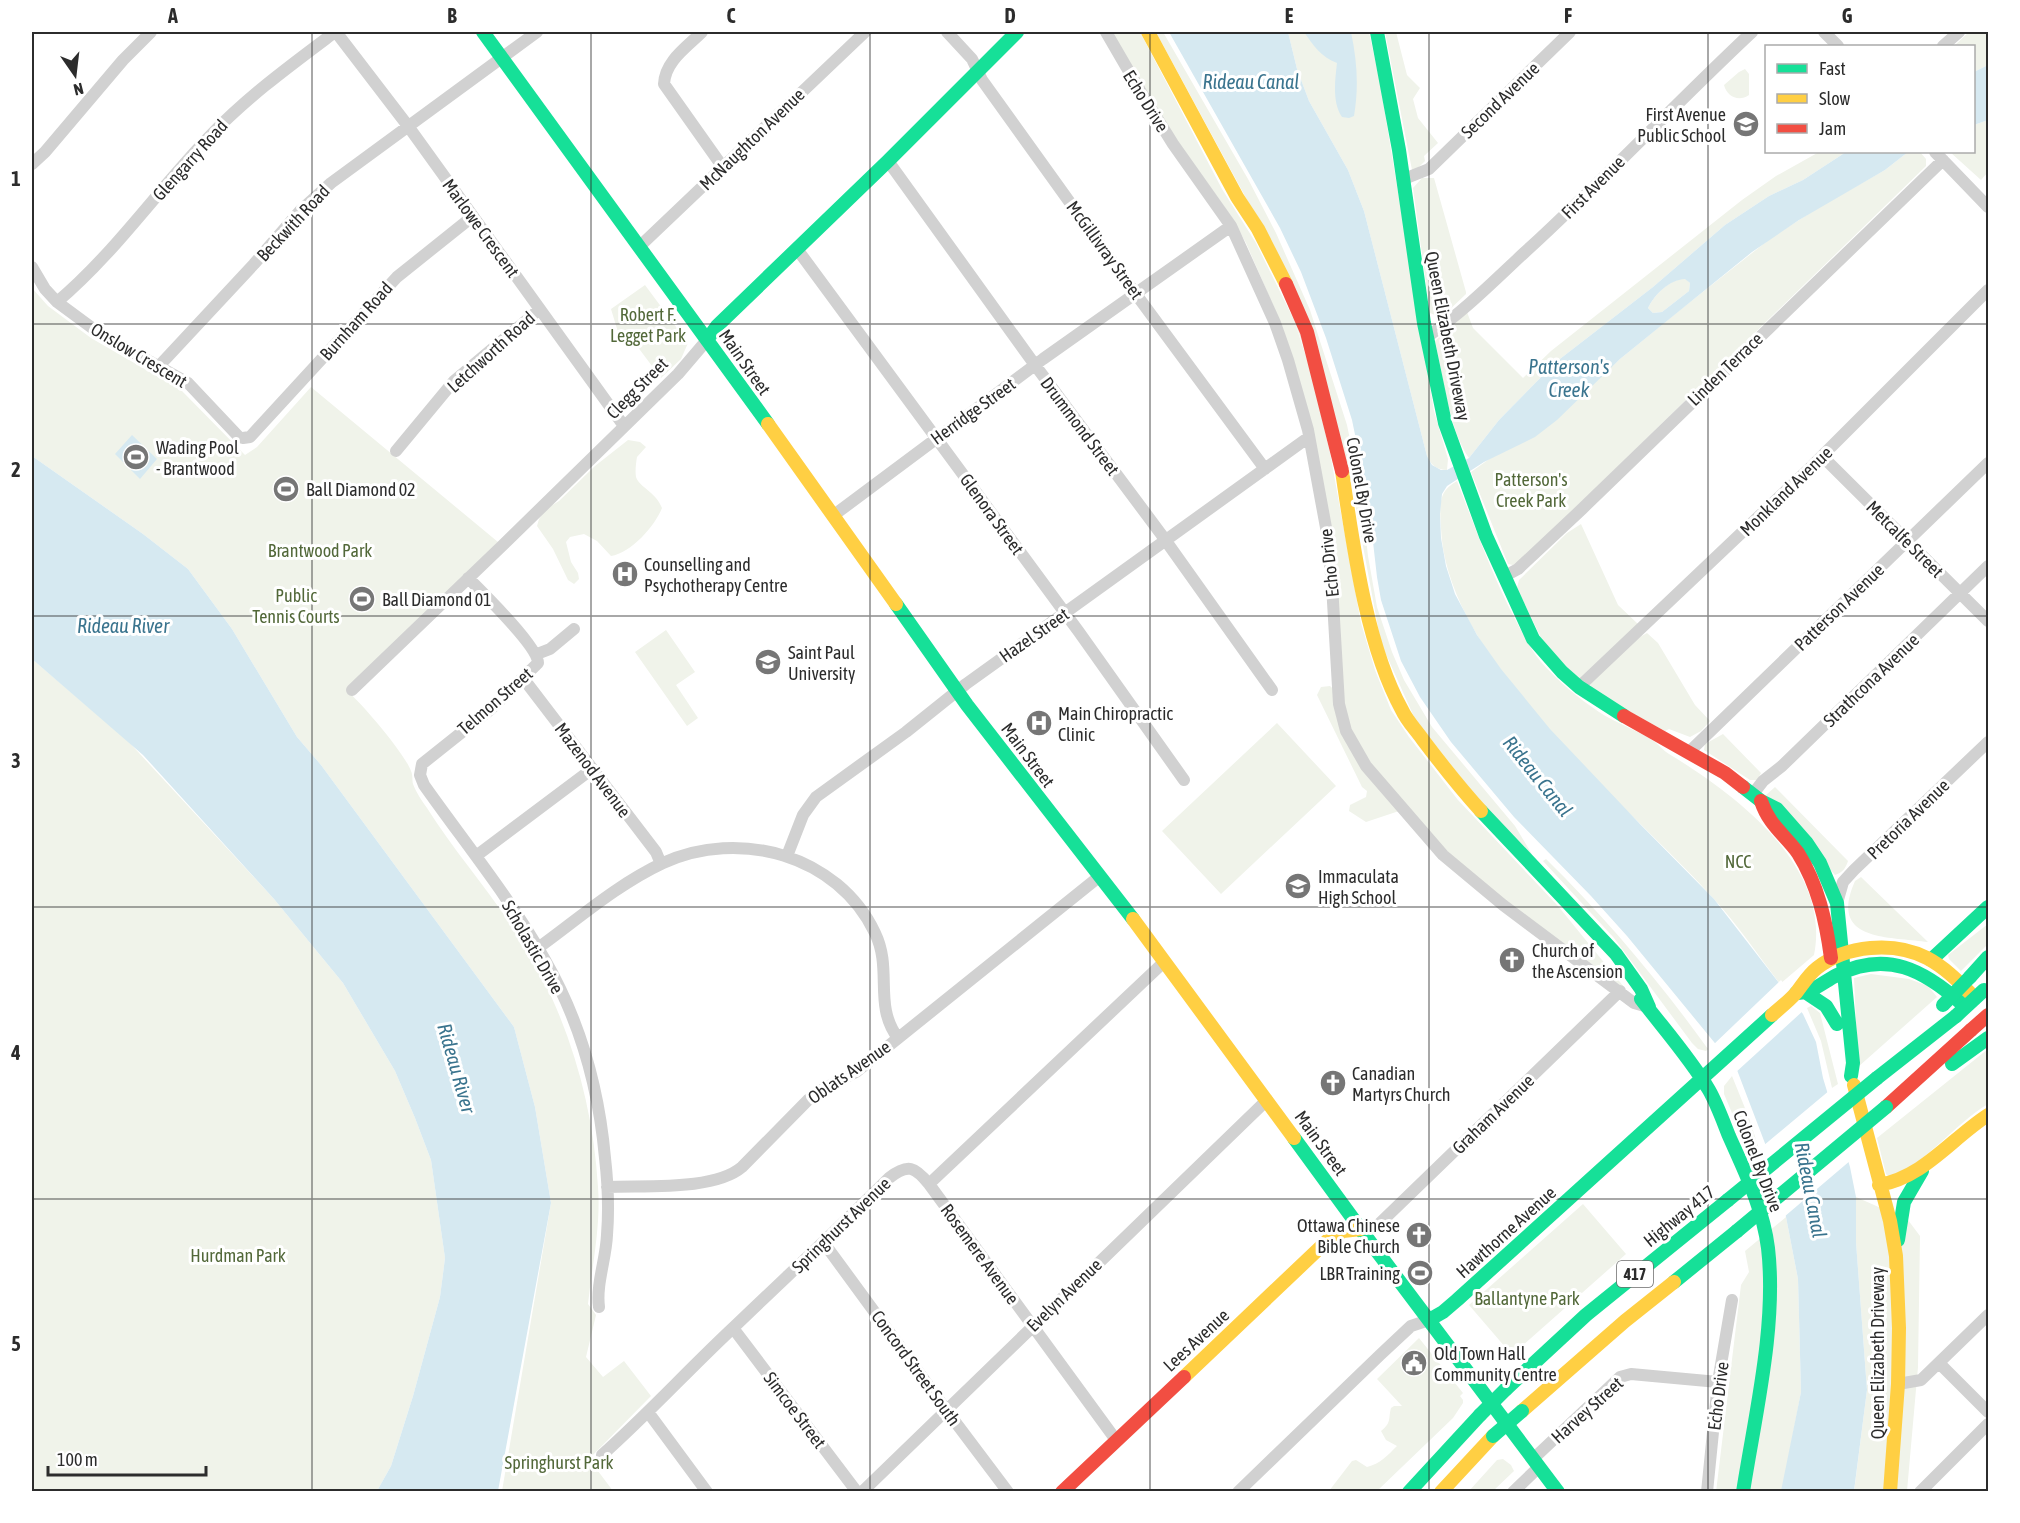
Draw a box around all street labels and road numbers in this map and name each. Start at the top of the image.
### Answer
street label: Second Avenue [1457,58,1543,142]
street label: Echo Drive [1119,66,1173,136]
street label: McNaughton Avenue [695,84,809,194]
street label: Glengarry Road [148,115,232,205]
street label: First Avenue [1557,151,1629,223]
street label: Marlowe Crescent [438,175,524,281]
street label: Beckwith Road [252,180,334,266]
street label: McGillivray Street [1062,197,1148,303]
street label: Queen Elizabeth Driveway [1421,249,1475,423]
street label: Burnham Road [315,278,397,364]
street label: Letchworth Road [443,307,539,397]
street label: Onslow Crescent [87,318,191,392]
street label: Main Street [715,325,775,399]
street label: Linden Terrace [1683,328,1767,410]
street label: Clegg Street [602,353,672,423]
street label: Herridge Street [927,373,1019,449]
street label: Drummond Street [1036,373,1124,479]
street label: Colonel By Drive [1342,435,1382,545]
street label: Monkland Avenue [1736,442,1836,540]
street label: Glenora Street [956,469,1028,559]
street label: Metcalfe Street [1862,496,1948,582]
street label: Echo Drive [1315,528,1343,598]
street label: Patterson Avenue [1790,559,1888,655]
street label: Hazel Street [995,603,1073,667]
street label: Strathcona Avenue [1819,629,1923,731]
street label: Telmon Street [453,663,537,739]
street label: Mazenod Avenue [551,719,635,821]
street label: Main Street [997,719,1059,791]
street label: Pretoria Avenue [1863,775,1953,863]
street label: Scholastic Drive [498,897,568,997]
street label: Oblats Avenue [804,1036,894,1108]
street label: Graham Avenue [1448,1070,1538,1158]
street label: Main Street [1290,1106,1352,1180]
street label: Colonel By Drive [1729,1107,1787,1215]
street label: Springhurst Avenue [787,1173,895,1277]
street label: Highway 417 [1639,1181,1719,1251]
street label: Hawthorne Avenue [1452,1182,1560,1282]
street label: Rosemere Avenue [937,1200,1023,1308]
street label: Evelyn Avenue [1022,1254,1106,1336]
road number: 417 [1617,1261,1653,1287]
street label: Queen Elizabeth Driveway [1867,1267,1888,1439]
street label: Lees Avenue [1159,1304,1233,1376]
street label: Concord Street South [867,1306,965,1430]
street label: Echo Drive [1703,1361,1733,1431]
street label: Simcoe Street [760,1368,830,1452]
street label: Harvey Street [1547,1373,1627,1447]

